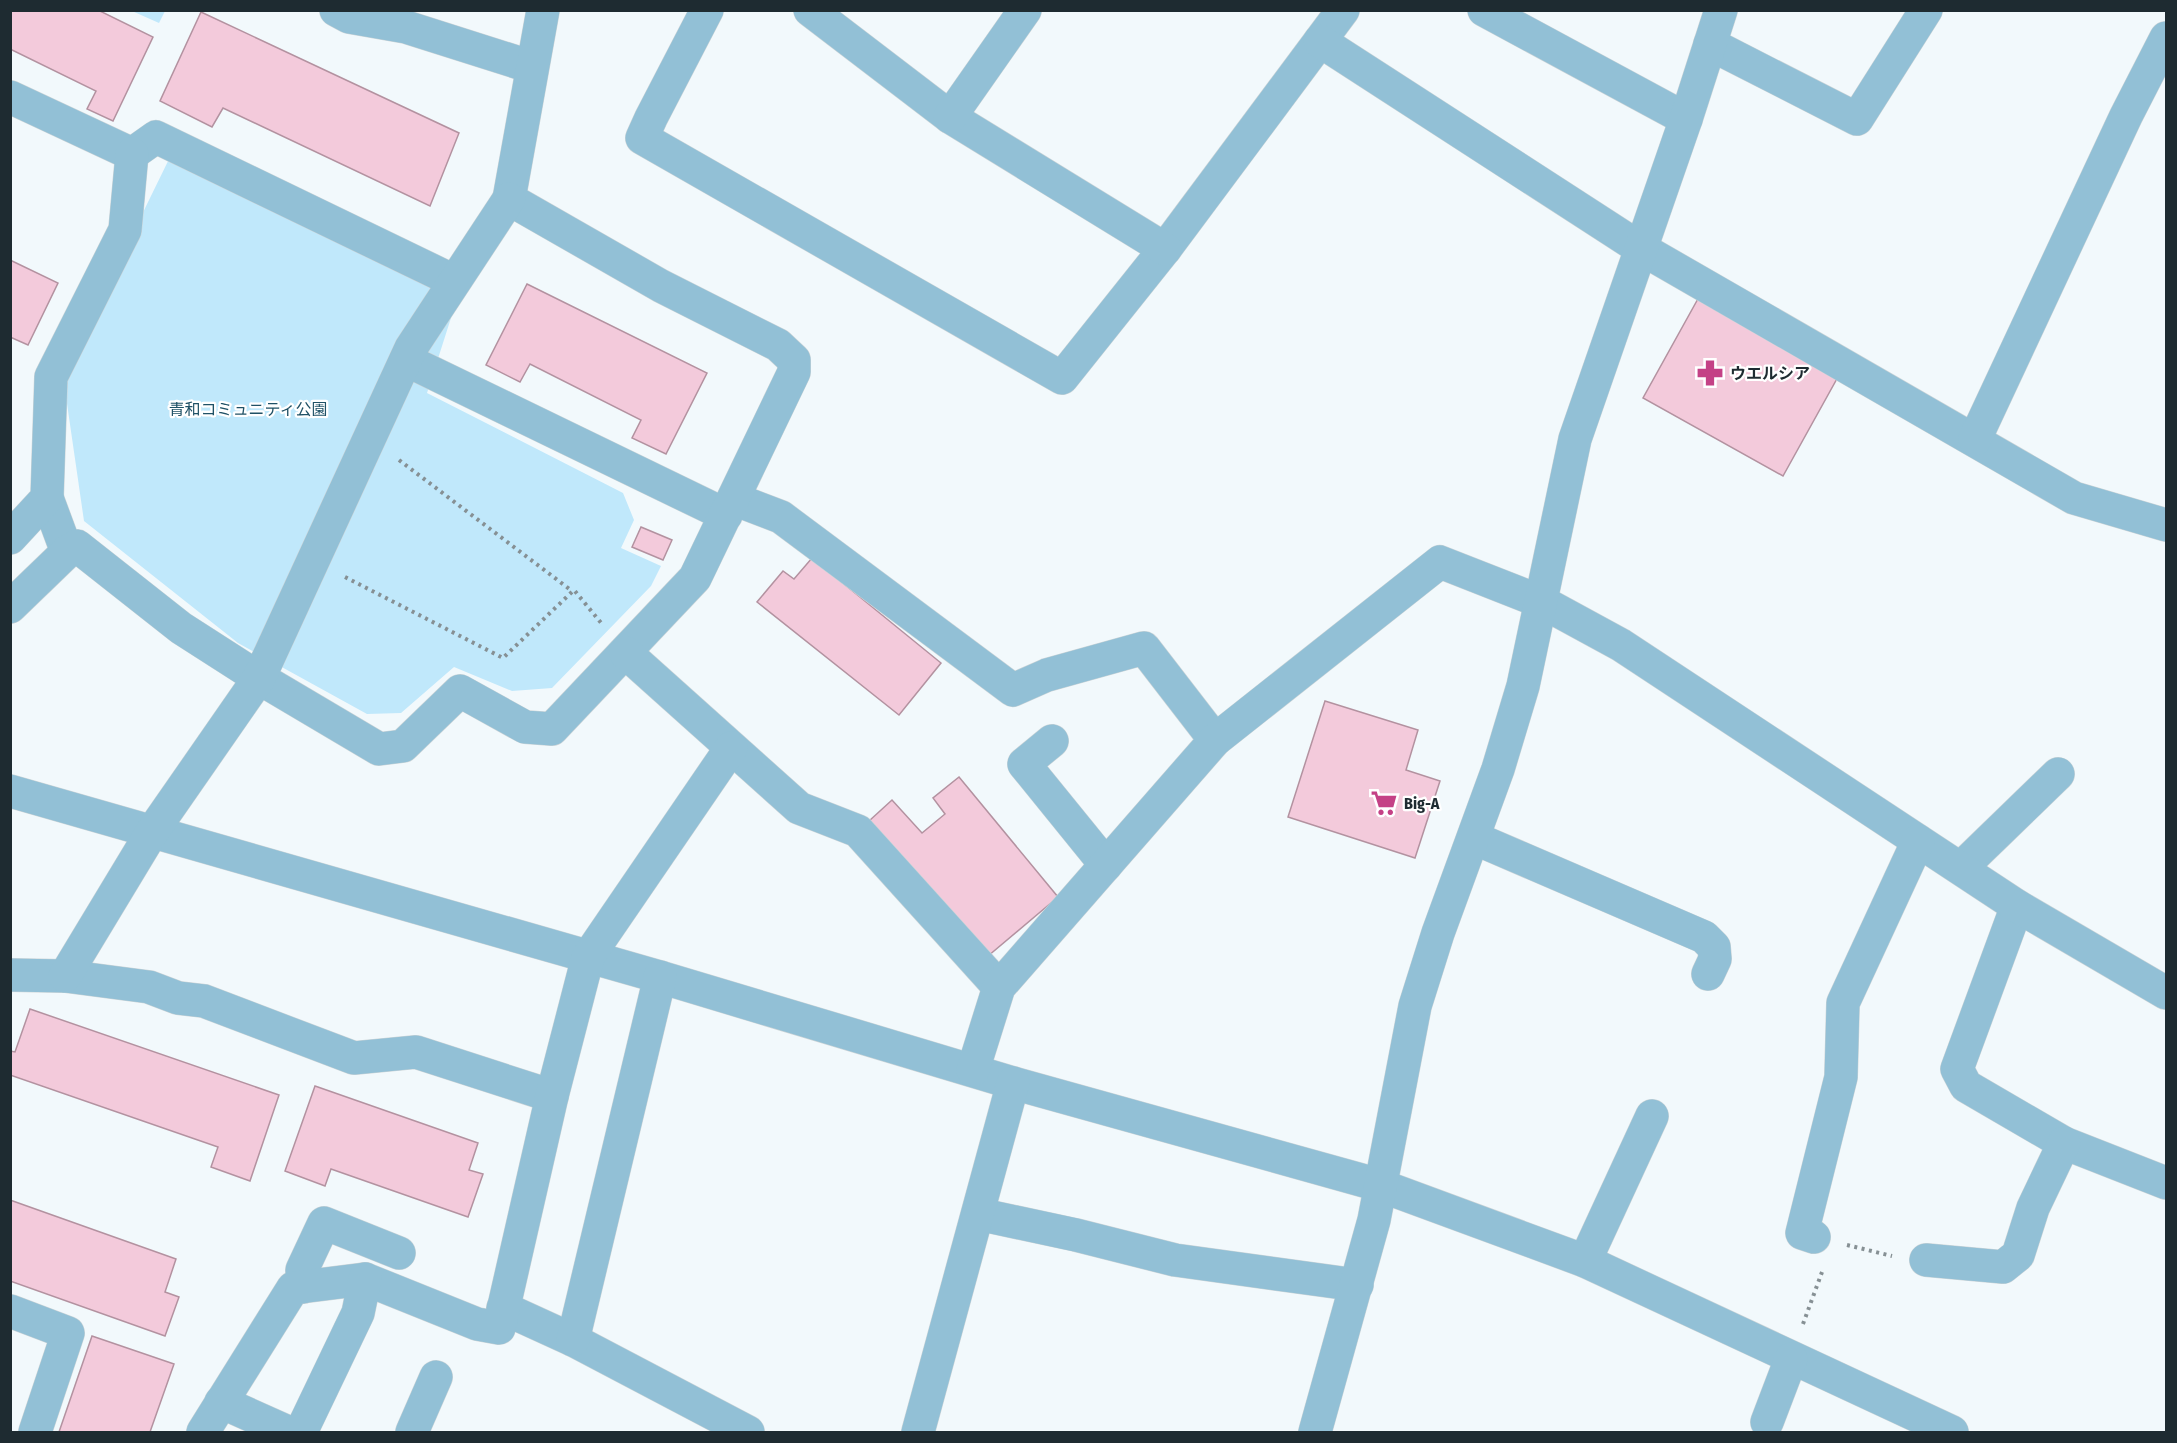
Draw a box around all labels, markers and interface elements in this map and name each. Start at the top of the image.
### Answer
pharmacy icon: ウエルシア [1695,358,1725,388]
place label: ウエルシア [1730,364,1810,383]
park label: 青和コミュニティ公園 [168,400,328,419]
supermarket icon: Big-A [1369,788,1399,818]
place label: Big-A [1404,794,1440,813]

